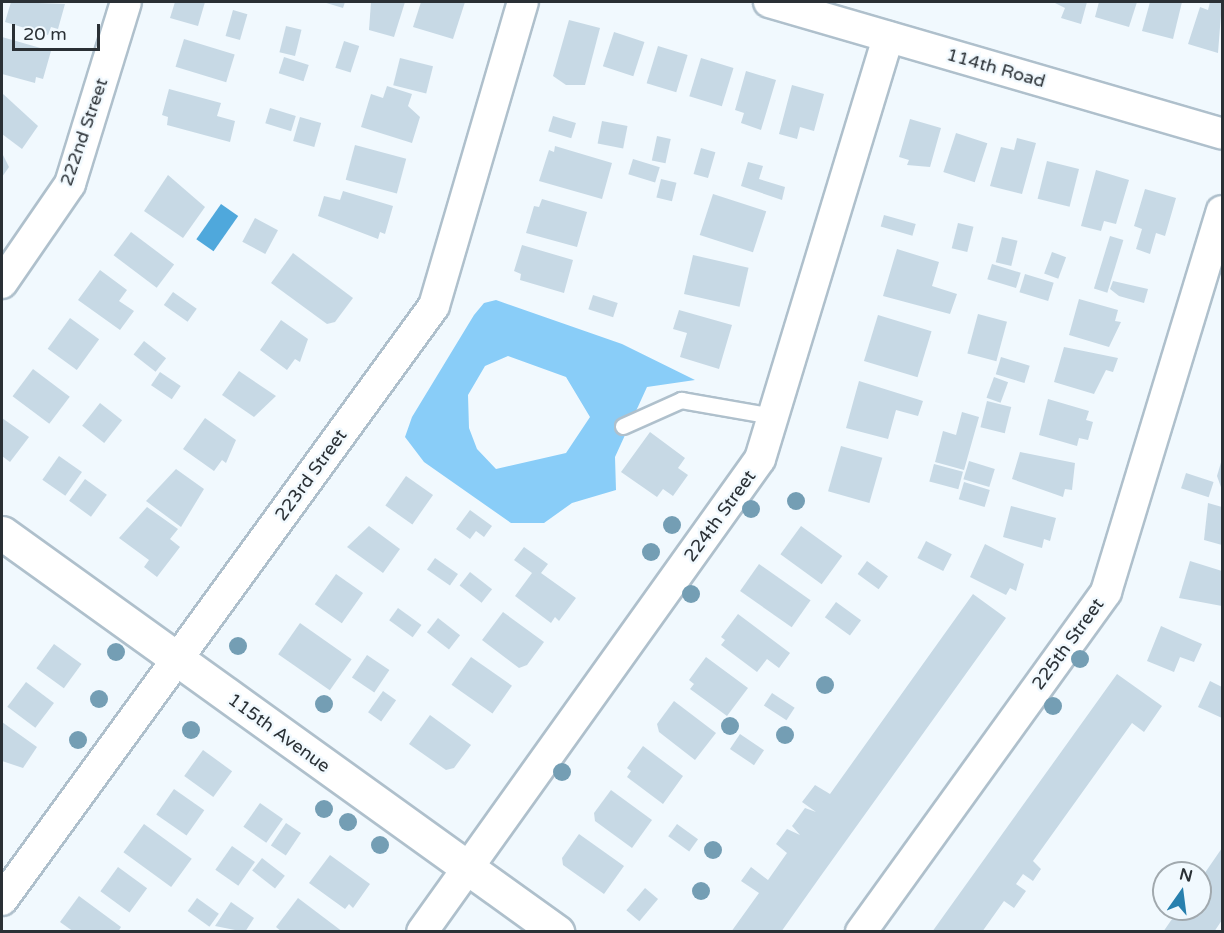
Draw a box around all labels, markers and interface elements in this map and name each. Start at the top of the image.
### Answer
scale bar [15,12,104,50]
text: 20 m [23,23,67,45]
street label: 114th Road [944,44,1048,92]
street label: 222nd Street [55,75,113,189]
street label: 223rd Street [271,425,351,525]
street label: 224th Street [680,466,760,566]
street label: 225th Street [1028,594,1108,694]
street label: 115th Avenue [224,689,334,777]
north arrow [1152,861,1212,921]
text: N [1177,864,1195,887]

